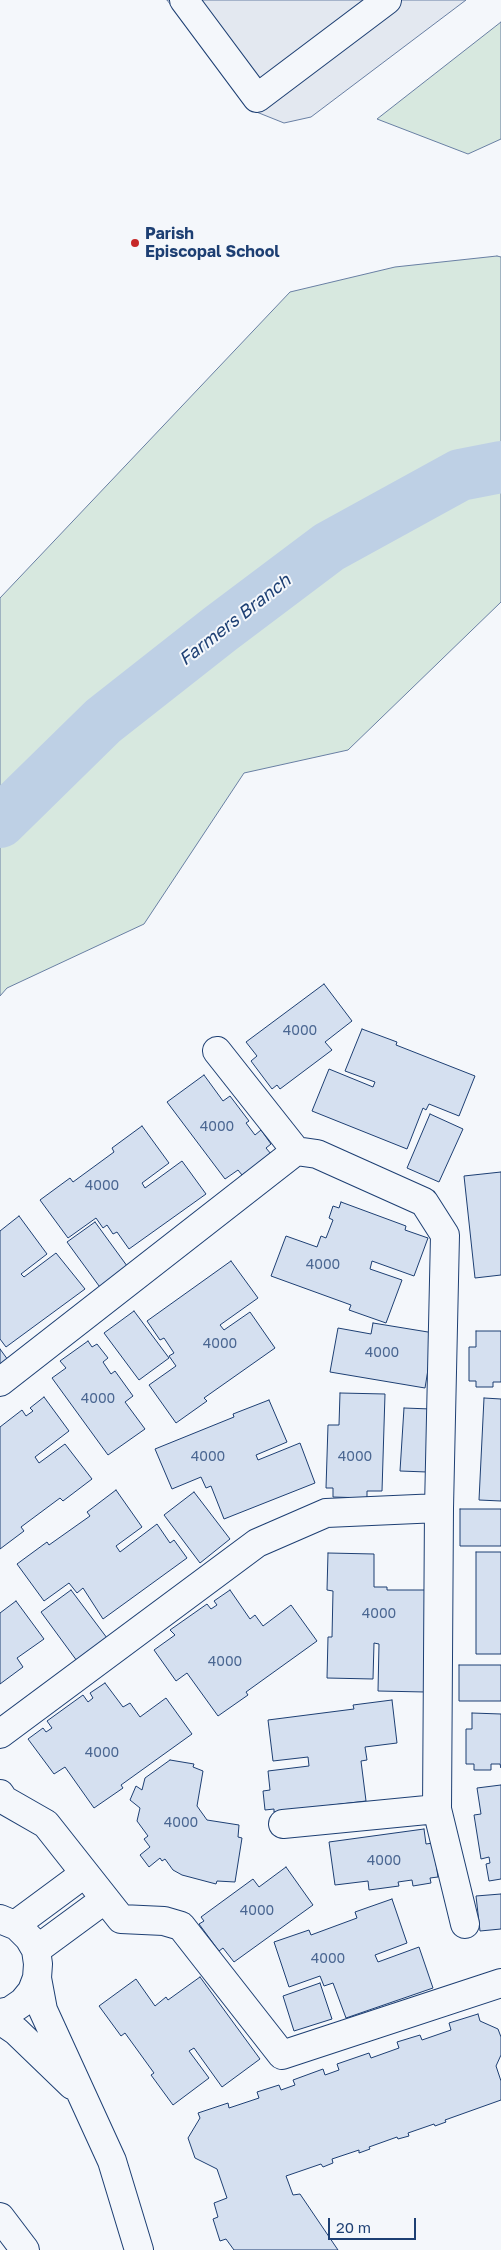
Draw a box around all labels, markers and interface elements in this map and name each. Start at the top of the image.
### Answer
place label: Parish Episcopal School [145,224,280,262]
marker: Parish Episcopal School [129,237,141,249]
water label: Farmers Branch [175,570,295,670]
house number: 4000 [283,1023,317,1039]
house number: 4000 [200,1119,234,1135]
house number: 4000 [85,1178,119,1194]
house number: 4000 [306,1257,340,1273]
house number: 4000 [203,1336,237,1352]
house number: 4000 [365,1345,399,1361]
house number: 4000 [81,1391,115,1407]
house number: 4000 [191,1449,225,1465]
house number: 4000 [338,1449,372,1465]
house number: 4000 [362,1606,396,1622]
house number: 4000 [208,1654,242,1670]
house number: 4000 [85,1745,119,1761]
house number: 4000 [164,1815,198,1831]
house number: 4000 [367,1853,401,1869]
house number: 4000 [240,1903,274,1919]
house number: 4000 [311,1951,345,1967]
scale bar [331,2208,418,2240]
text: 20 m [336,2218,371,2236]

